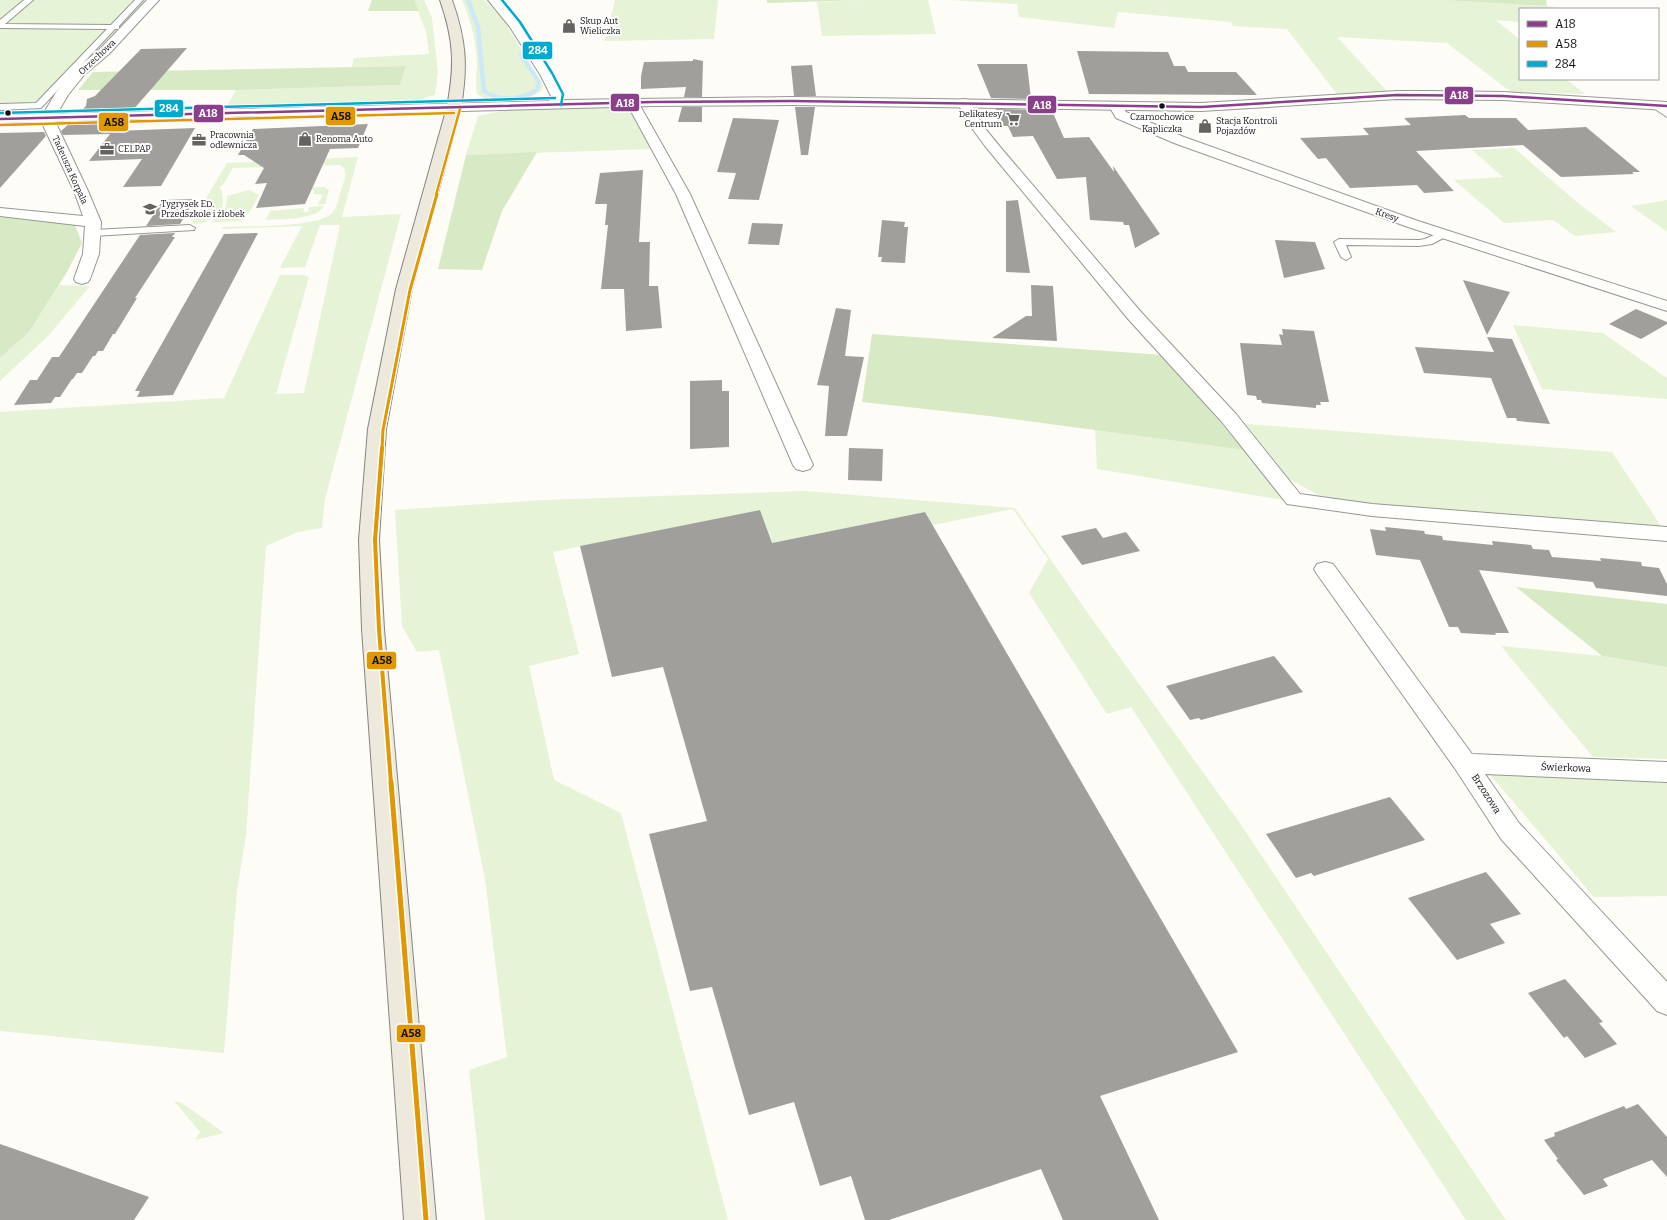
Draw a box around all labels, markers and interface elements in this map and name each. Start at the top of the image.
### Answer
legend [1519,8,1659,80]
place label: Skup Aut Wieliczka [580,16,620,36]
text: A18 [1555,17,1576,31]
shop icon: Skup Aut Wieliczka [561,18,577,34]
street label: Orzechowa [76,37,118,77]
text: A58 [1555,37,1577,51]
line badge: 284 [522,41,553,60]
text: 284 [528,44,548,57]
text: 284 [1555,57,1576,71]
line badge: A18 [1444,86,1474,105]
text: A18 [1449,89,1469,102]
line badge: A18 [610,93,640,112]
line badge: A18 [1027,95,1057,114]
text: A18 [615,97,635,110]
line badge: 284 [154,99,184,118]
text: A18 [1032,99,1052,112]
marker: Czarnochowice Kapliczka [1157,101,1167,111]
text: 284 [159,102,179,115]
line badge: A18 [193,104,224,123]
line badge: A58 [325,106,356,126]
text: A18 [198,107,218,120]
unlabelled marker [3,108,13,118]
place label: Delikatesy Centrum [959,109,1002,129]
text: A58 [331,110,352,123]
supermarket icon: Delikatesy Centrum [1005,111,1021,127]
line badge: A58 [98,112,129,132]
place label: Czarnochowice Kapliczka [1130,112,1194,134]
text: A58 [104,116,125,129]
place label: Stacja Kontroli Pojazdów [1216,116,1278,136]
shop icon: Stacja Kontroli Pojazdów [1197,118,1213,134]
place label: Pracownia odlewnicza [210,130,257,150]
shop icon: Renoma Auto [297,131,313,147]
office icon: Pracownia odlewnicza [191,132,207,148]
street label: Tadeusza Korpala [50,134,90,206]
place label: Renoma Auto [316,134,373,144]
office icon: CELPAP [99,141,115,157]
place label: CELPAP [118,144,151,154]
place label: Tygrysek ED. Przedszkole i żłobek [161,199,246,219]
school or university icon: Tygrysek ED. Przedszkole i żłobek [142,201,158,217]
street label: Kresy [1374,206,1400,224]
line badge: A58 [366,651,397,670]
text: A58 [372,654,393,667]
street label: Świerkowa [1541,759,1592,775]
street label: Brzozowa [1469,772,1504,817]
line badge: A58 [396,1024,426,1043]
text: A58 [401,1027,422,1040]

